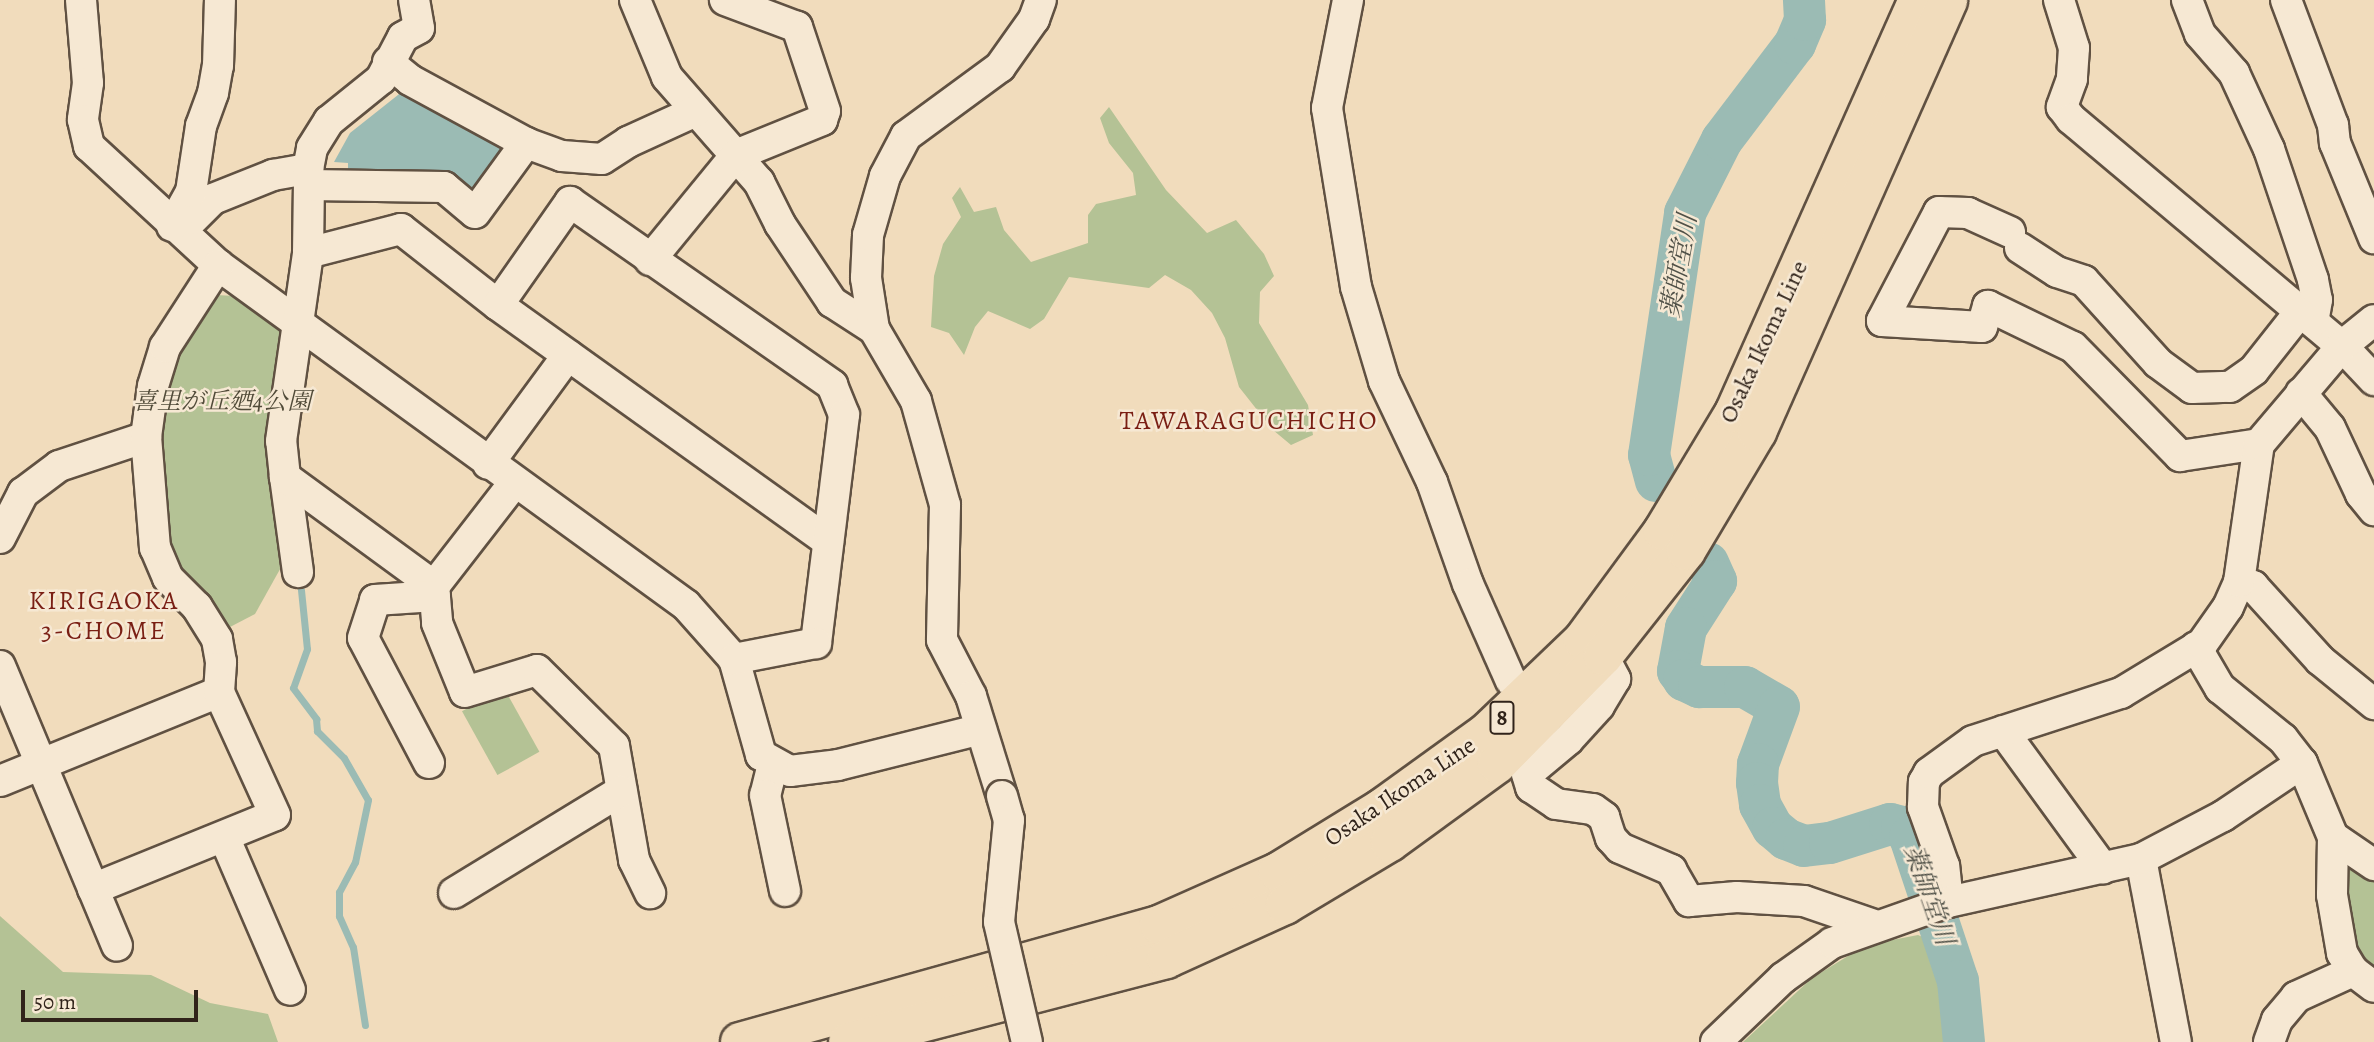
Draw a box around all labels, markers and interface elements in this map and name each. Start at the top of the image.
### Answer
water label: 薬師堂川 [1655,212,1703,320]
street label: Osaka Ikoma Line [1714,256,1814,428]
park label: 喜里が丘廼4公園 [133,388,311,416]
district label: TAWARAGUCHICHO [1121,405,1377,437]
district label: KIRIGAOKA 3-CHOME [30,585,178,646]
road number: 8 [1488,698,1516,738]
street label: Osaka Ikoma Line [1319,731,1481,853]
water label: 薬師堂川 [1897,841,1961,949]
scale bar [24,976,201,1020]
text: 50 m [34,988,76,1016]

